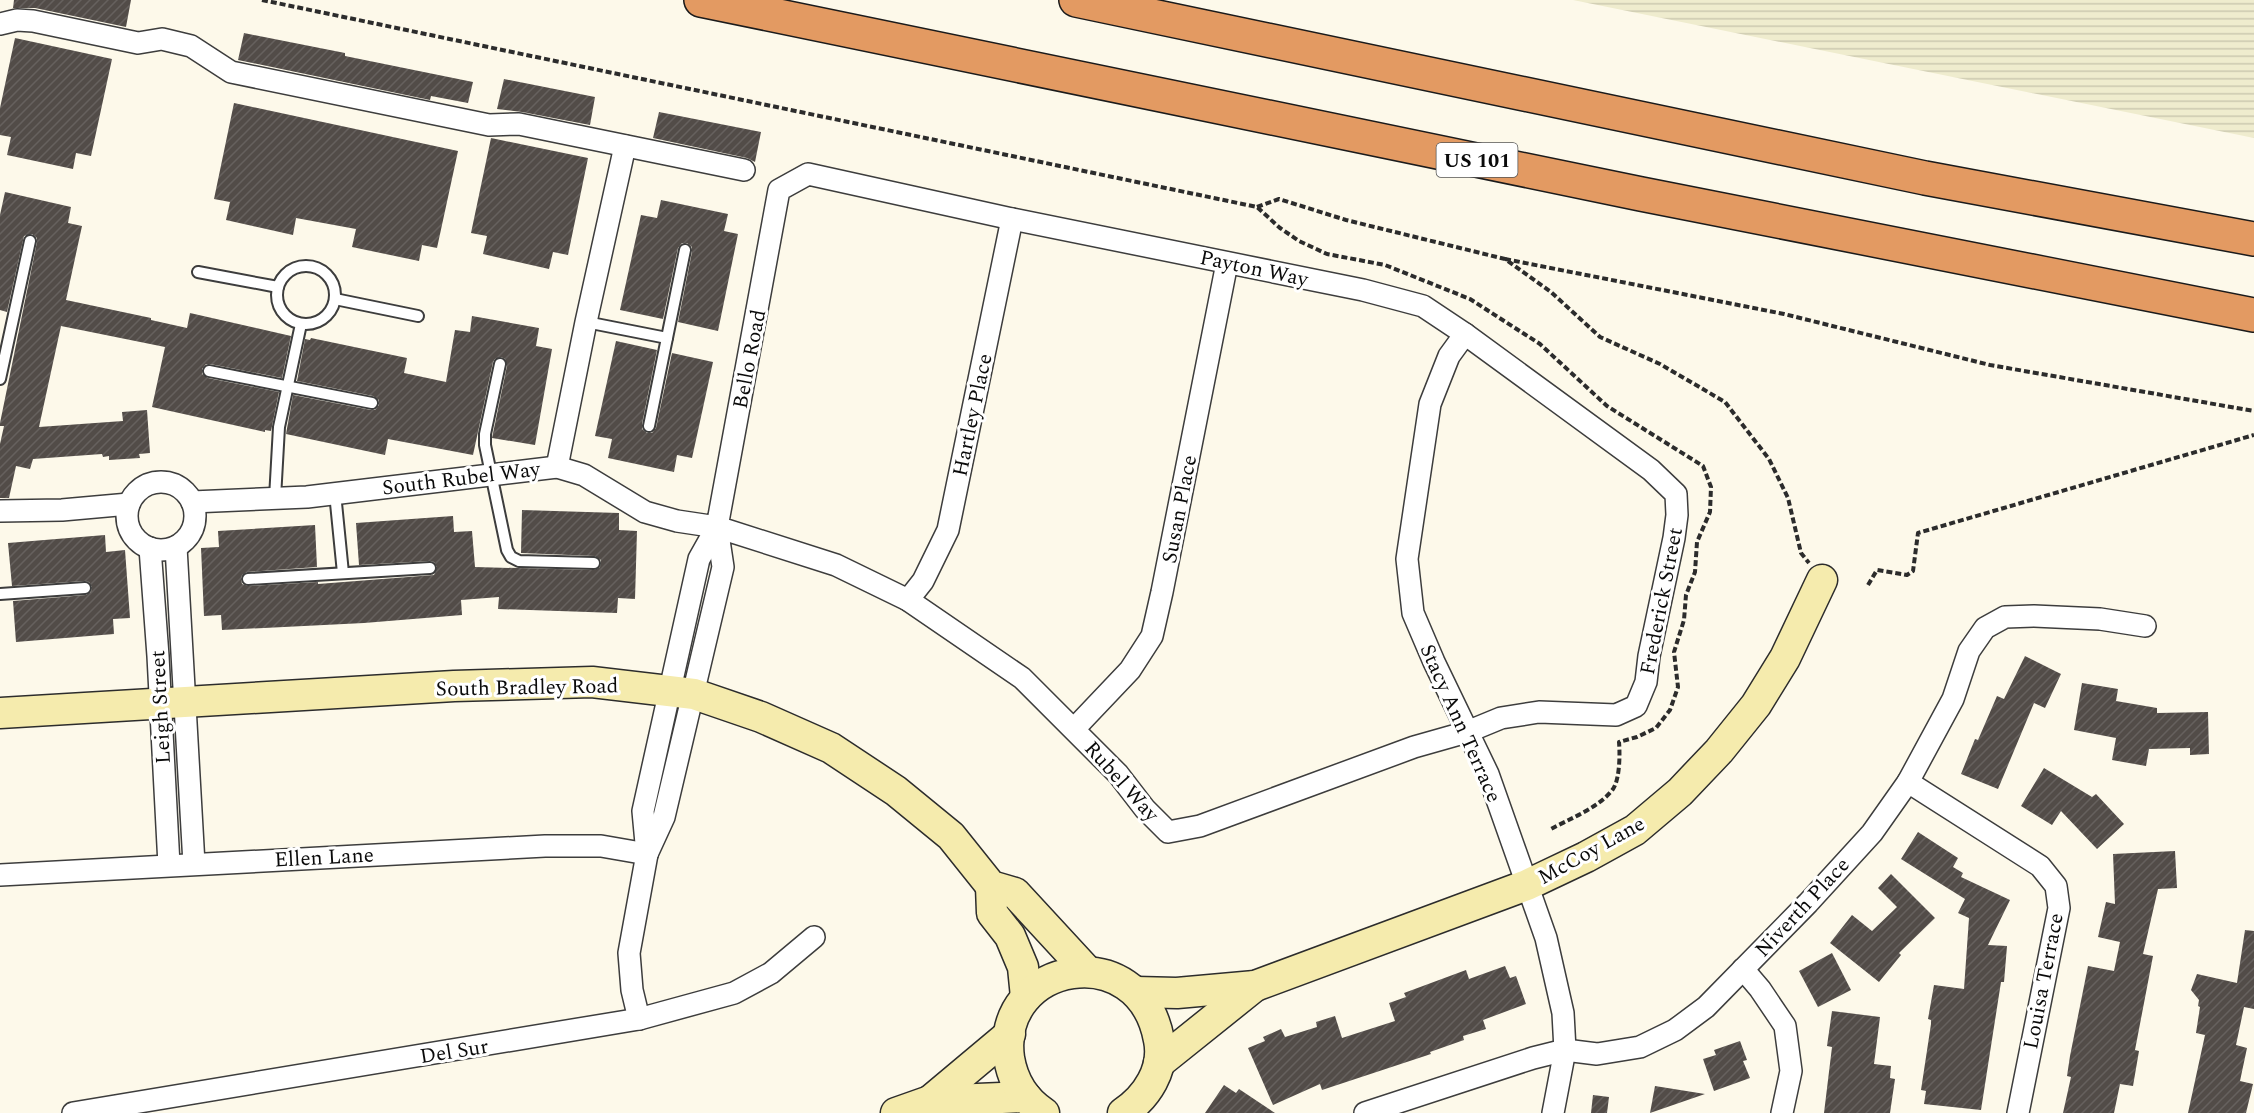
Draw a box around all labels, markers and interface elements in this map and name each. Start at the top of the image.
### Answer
road number: US 101 [1436,143,1518,177]
street label: Payton Way [1197,242,1312,296]
street label: Bello Road [725,307,775,412]
street label: Hartley Place [944,351,1002,480]
street label: Susan Place [1154,452,1206,566]
street label: South Rubel Way [380,453,543,505]
street label: Frederick Street [1632,525,1692,678]
street label: Stacy Ann Terrace [1411,639,1509,808]
street label: Leigh Street [142,649,180,765]
street label: South Bradley Road [435,670,619,706]
street label: Rubel Way [1076,734,1167,830]
street label: McCoy Lane [1532,808,1651,893]
street label: Ellen Lane [273,839,375,877]
street label: Niverth Place [1748,850,1858,965]
street label: Louisa Terrace [2015,910,2073,1052]
street label: Del Sur [418,1031,491,1073]

